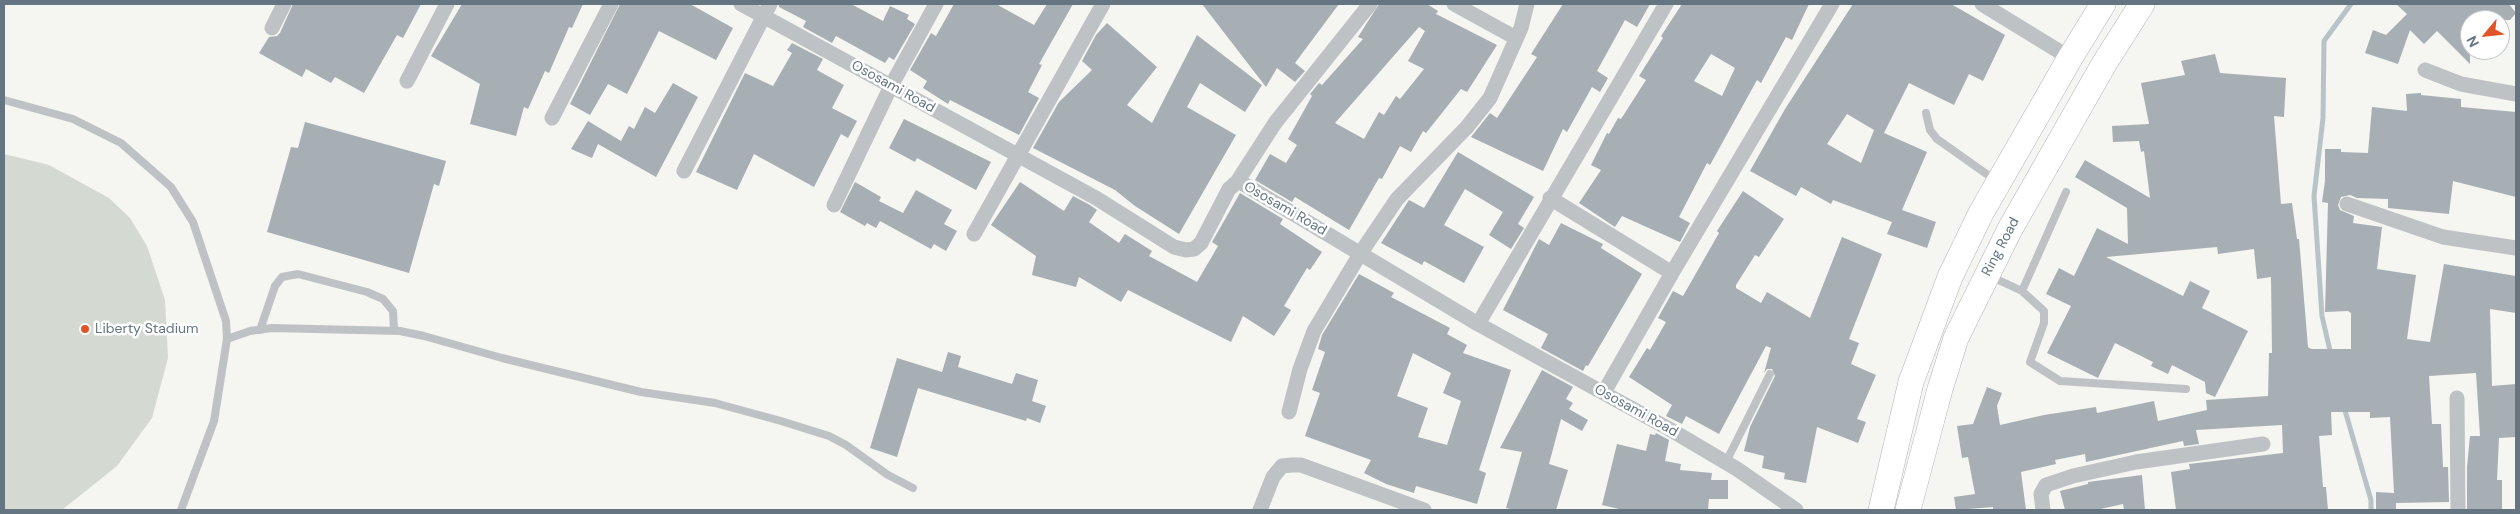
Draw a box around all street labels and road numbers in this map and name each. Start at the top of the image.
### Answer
street label: Ososami Road [848,57,938,117]
street label: Ososami Road [1241,178,1329,240]
street label: Ring Road [1979,215,2023,279]
street label: Ososami Road [1591,381,1681,441]

